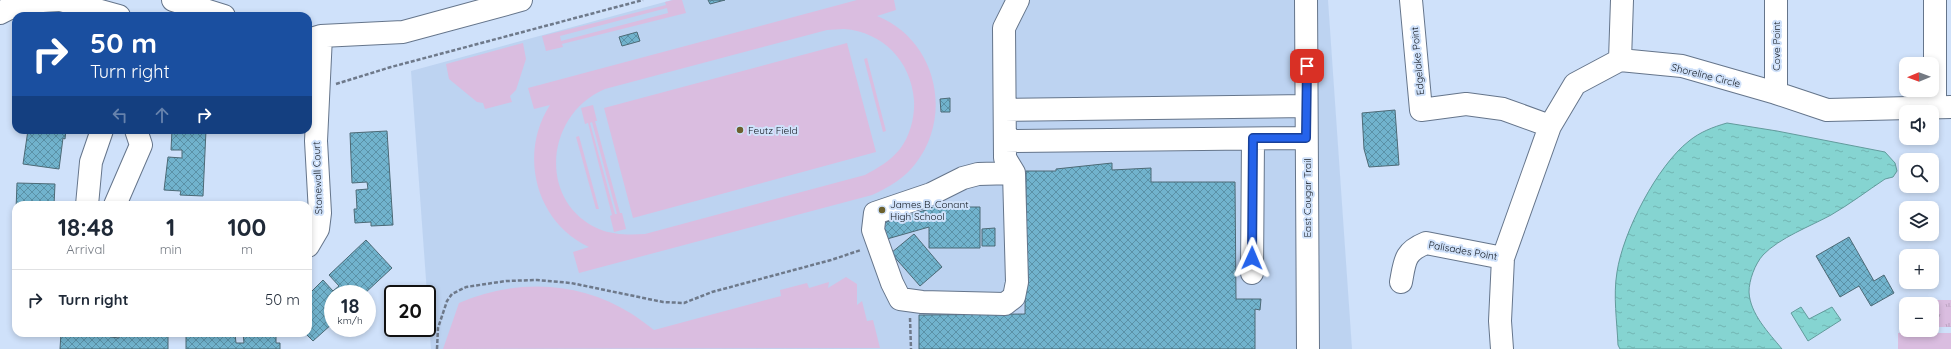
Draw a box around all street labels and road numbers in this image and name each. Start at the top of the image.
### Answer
street label: Cove Point [1770,21,1783,71]
street label: Edgelake Point [1408,26,1427,96]
street label: Shoreline Circle [1670,61,1742,90]
street label: Stonewall Court [310,141,325,215]
street label: East Cougar Trail [1301,158,1314,238]
street label: Palisades Point [1428,238,1499,263]

